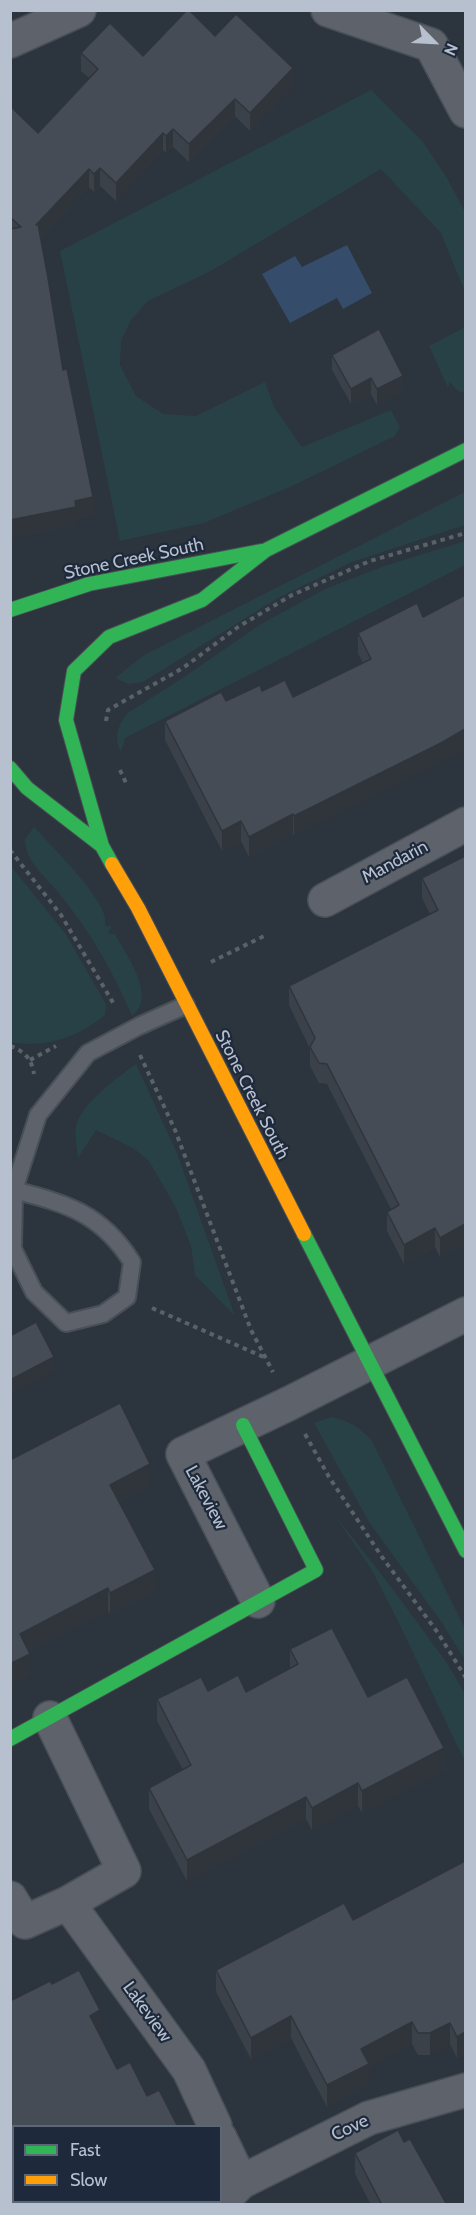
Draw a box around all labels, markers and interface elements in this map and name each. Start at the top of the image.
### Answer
north arrow [404,12,464,72]
text: N [440,40,462,59]
street label: Stone Creek South [62,534,206,584]
street label: Mandarin [358,836,432,888]
street label: Stone Creek South [210,1027,294,1163]
street label: Lakeview [180,1462,232,1534]
street label: Lakeview [118,1978,176,2046]
street label: Cove [328,2110,372,2146]
legend [12,2125,222,2203]
text: Fast [70,2139,101,2161]
text: Slow [70,2169,107,2191]

